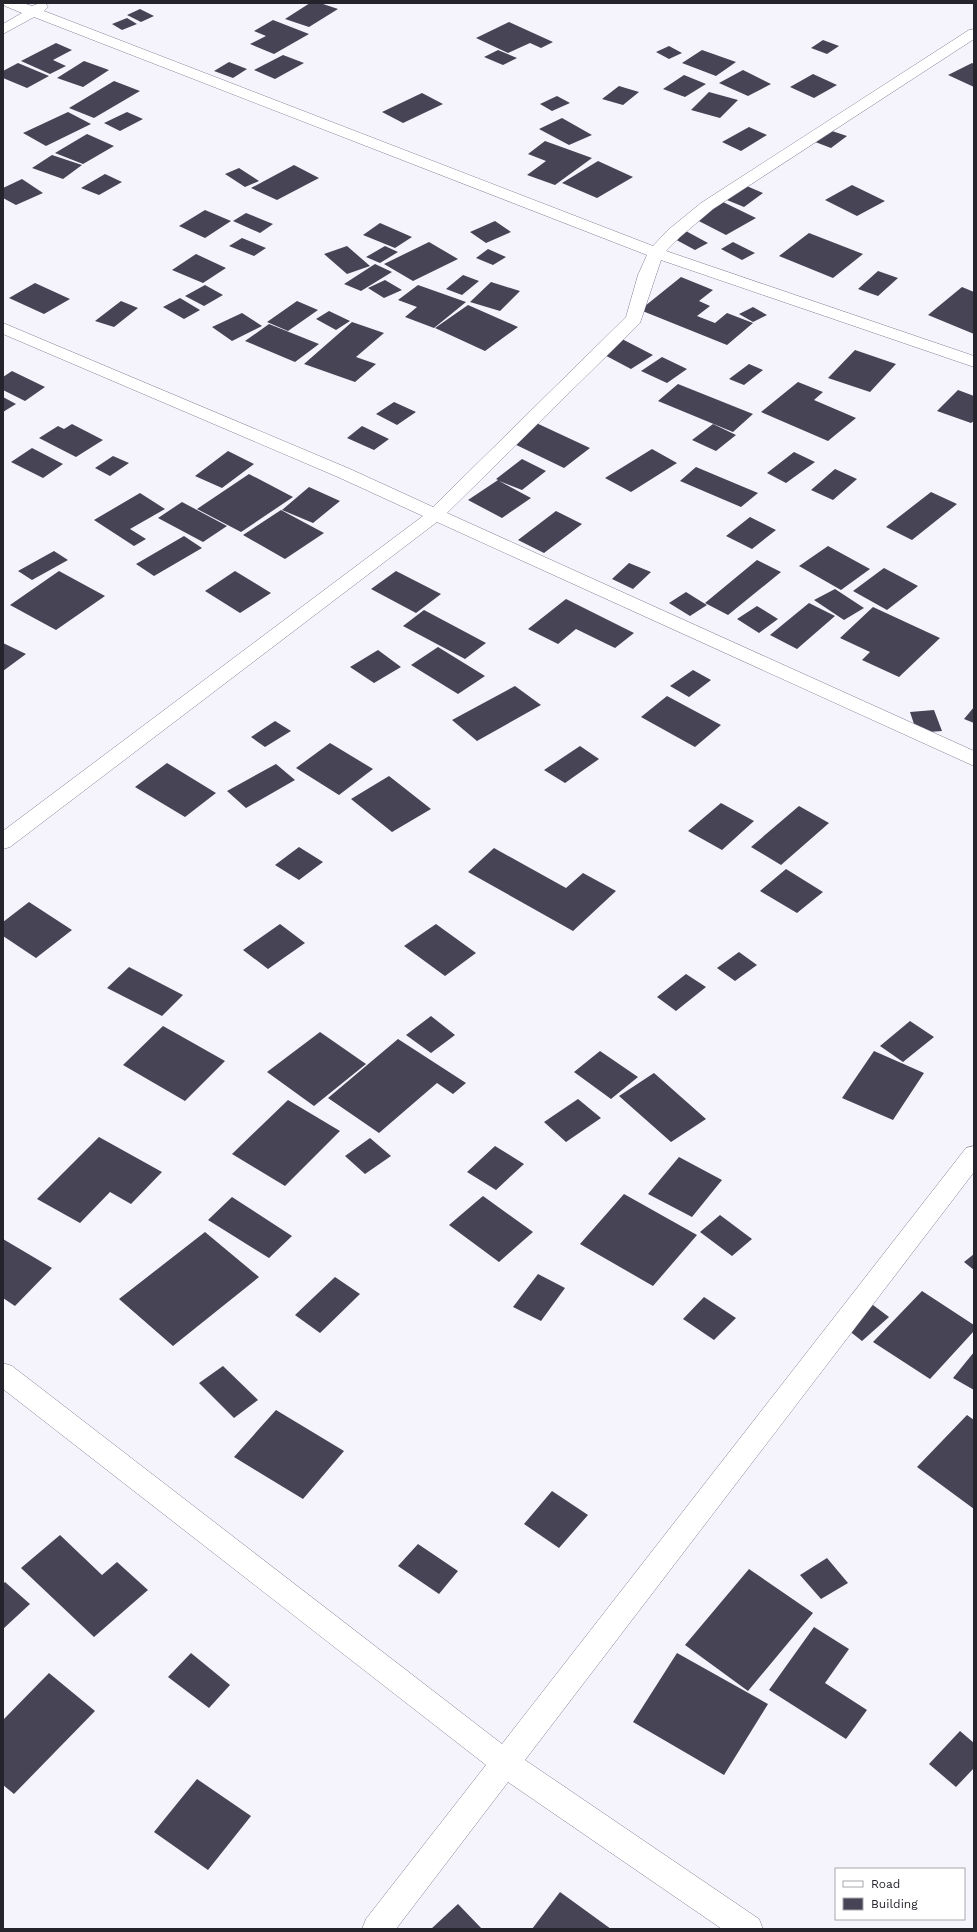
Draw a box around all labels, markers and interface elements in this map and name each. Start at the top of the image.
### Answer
legend [835,1868,965,1920]
text: Road [871,1877,900,1891]
text: Building [871,1897,918,1911]

